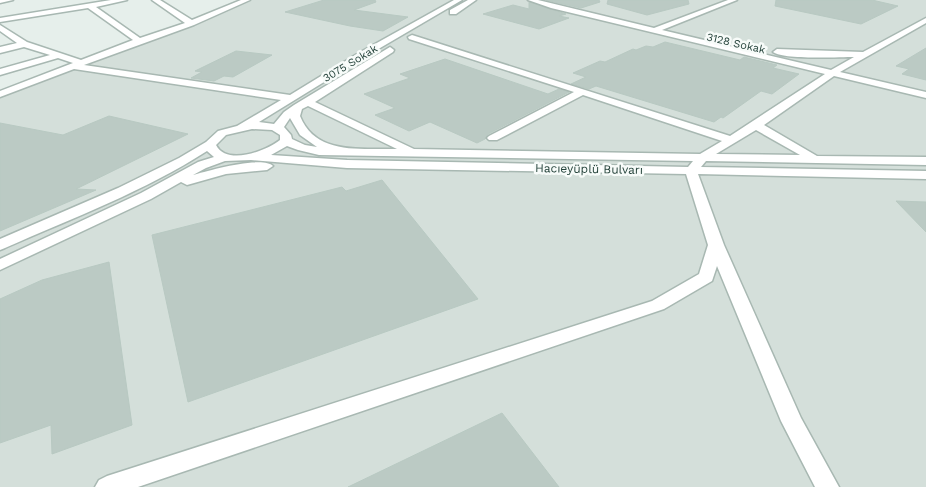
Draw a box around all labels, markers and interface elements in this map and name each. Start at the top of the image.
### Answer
street label: 3128 Sokak [705,30,767,57]
street label: 3075 Sokak [321,42,380,85]
street label: Hacıeyüplü Bulvarı [535,161,643,177]

